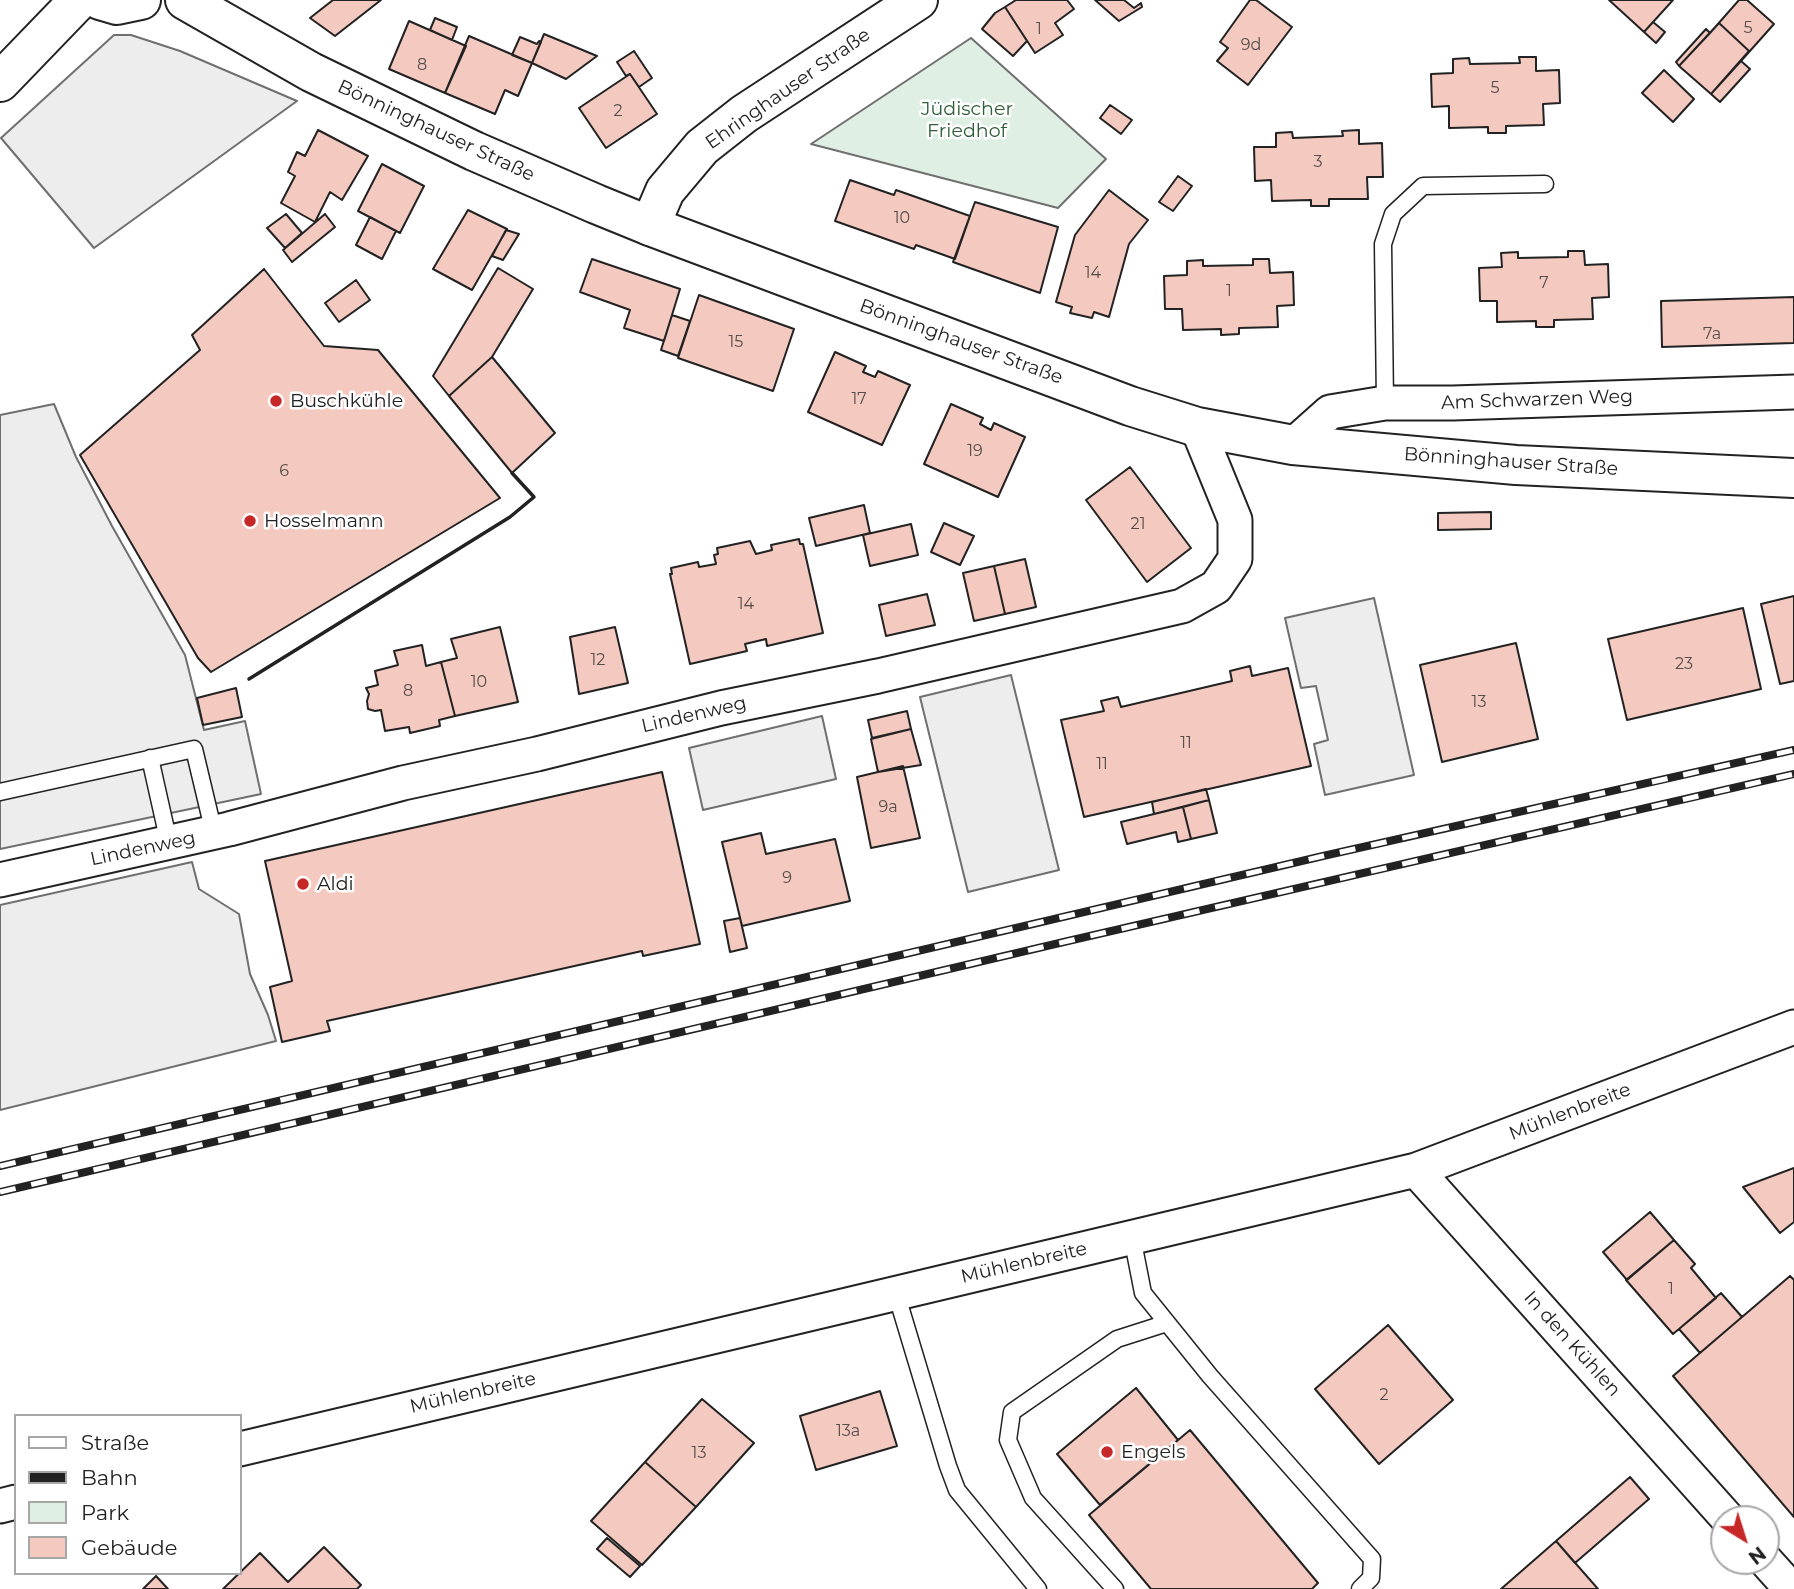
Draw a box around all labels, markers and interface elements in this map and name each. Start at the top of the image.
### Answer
house number: 5 [1743,18,1753,38]
house number: 1 [1036,19,1042,39]
street label: Ehringhauser Straße [701,24,875,154]
house number: 9d [1241,35,1261,55]
house number: 8 [417,55,427,75]
street label: Bönninghauser Straße [334,75,538,187]
house number: 5 [1490,78,1500,98]
park label: Jüdischer Friedhof [921,98,1013,142]
house number: 2 [613,101,623,121]
house number: 3 [1313,152,1323,172]
house number: 10 [894,208,910,228]
house number: 14 [1085,263,1101,283]
house number: 7 [1539,273,1549,293]
house number: 1 [1226,281,1232,301]
street label: Bönninghauser Straße [856,295,1066,389]
house number: 7a [1703,324,1721,344]
house number: 15 [729,332,743,352]
street label: Am Schwarzen Weg [1441,385,1633,415]
house number: 17 [851,389,867,409]
place label: Buschkühle [290,390,403,412]
marker: Buschkühle [268,393,284,409]
house number: 19 [967,441,983,461]
street label: Bönninghauser Straße [1403,443,1619,481]
house number: 6 [279,461,289,481]
place label: Hosselmann [264,510,384,532]
marker: Hosselmann [242,513,258,529]
house number: 21 [1131,514,1145,534]
house number: 14 [738,594,754,614]
house number: 12 [591,650,605,670]
house number: 23 [1675,654,1693,674]
house number: 10 [471,672,487,692]
house number: 8 [403,681,413,701]
street label: Lindenweg [639,692,749,738]
house number: 13 [1472,692,1486,712]
house number: 11 [1180,733,1192,753]
house number: 11 [1096,754,1108,774]
house number: 9a [878,797,898,817]
street label: Lindenweg [88,827,198,871]
house number: 9 [782,868,792,888]
place label: Aldi [317,873,354,895]
marker: Aldi [295,876,311,892]
street label: Mühlenbreite [1506,1078,1634,1146]
street label: Mühlenbreite [959,1237,1089,1289]
house number: 1 [1668,1279,1674,1299]
street label: In den Kühlen [1519,1287,1625,1401]
street label: Mühlenbreite [408,1367,538,1419]
house number: 2 [1379,1385,1389,1405]
legend [14,1414,242,1575]
house number: 13a [836,1421,860,1441]
text: Straße [81,1430,149,1455]
place label: Engels [1121,1441,1185,1463]
house number: 13 [692,1443,706,1463]
marker: Engels [1099,1444,1115,1460]
text: Bahn [81,1465,138,1490]
text: Park [81,1500,129,1525]
north arrow [1710,1505,1780,1575]
text: Gebäude [81,1535,178,1560]
text: N [1744,1542,1770,1569]

